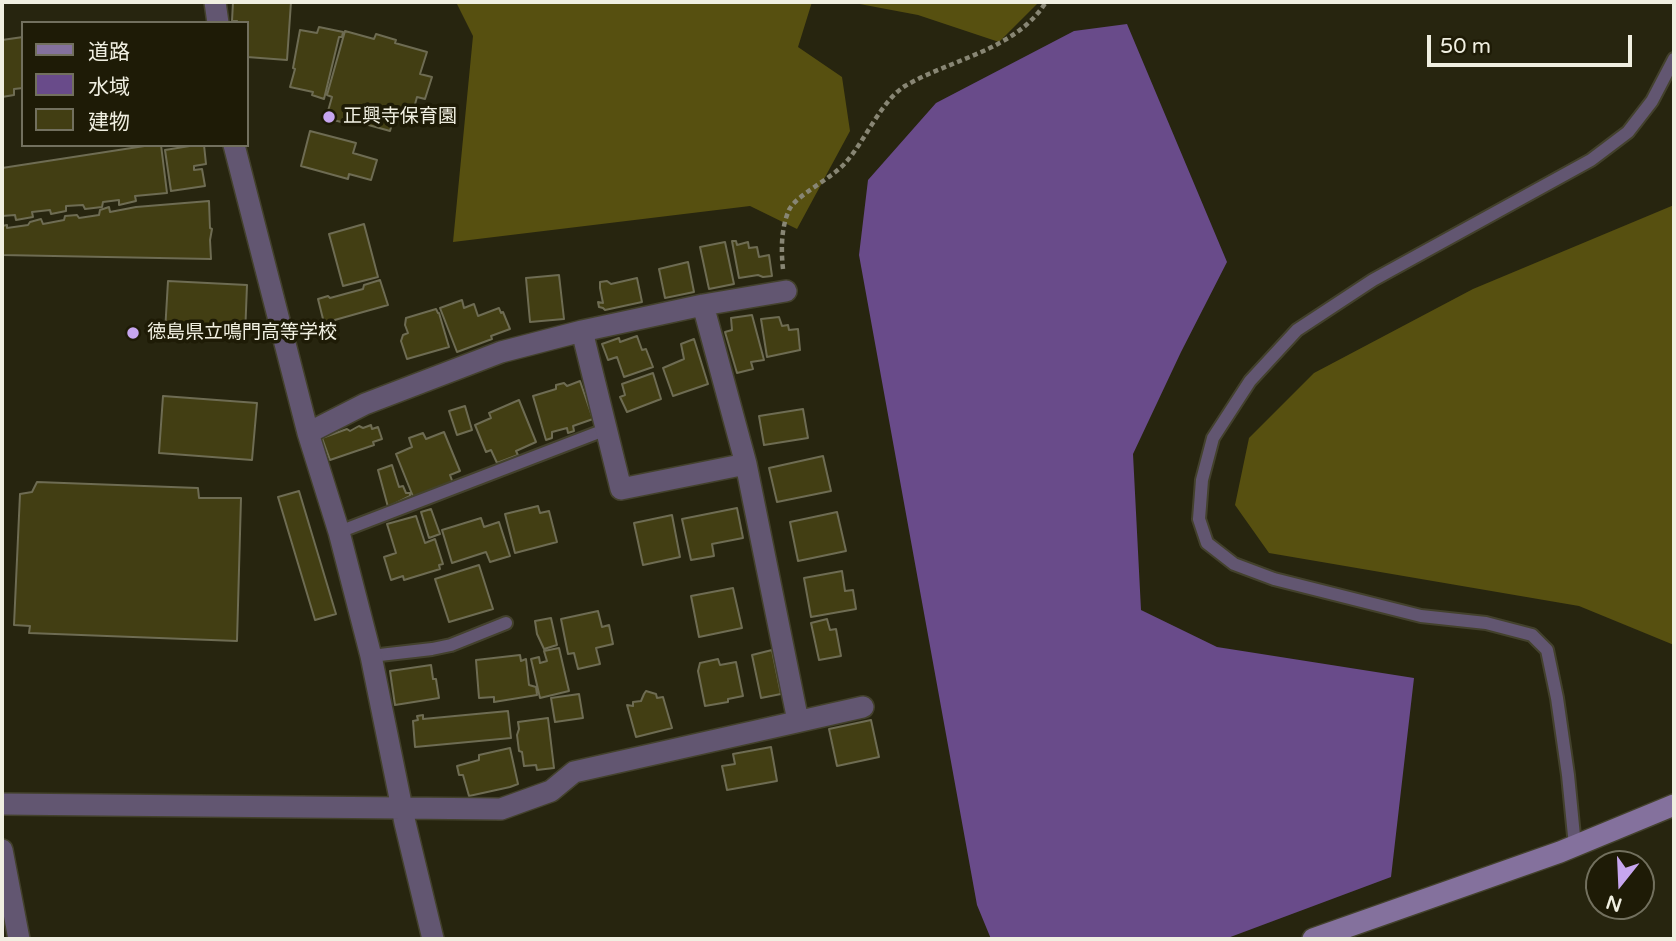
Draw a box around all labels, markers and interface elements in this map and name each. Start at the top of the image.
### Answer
legend [21,21,248,147]
scale bar [1431,21,1636,65]
text: 50 m [1440,34,1491,59]
text: 道路 [88,40,130,65]
text: 水域 [88,75,130,100]
place label: 正興寺保育園 [343,106,457,128]
marker: 正興寺保育園 [321,109,337,125]
text: 建物 [88,110,130,135]
place label: 徳島県立鳴門高等学校 [147,322,337,344]
marker: 徳島県立鳴門高等学校 [125,325,141,341]
north arrow [1585,850,1655,920]
text: N [1603,890,1625,916]

